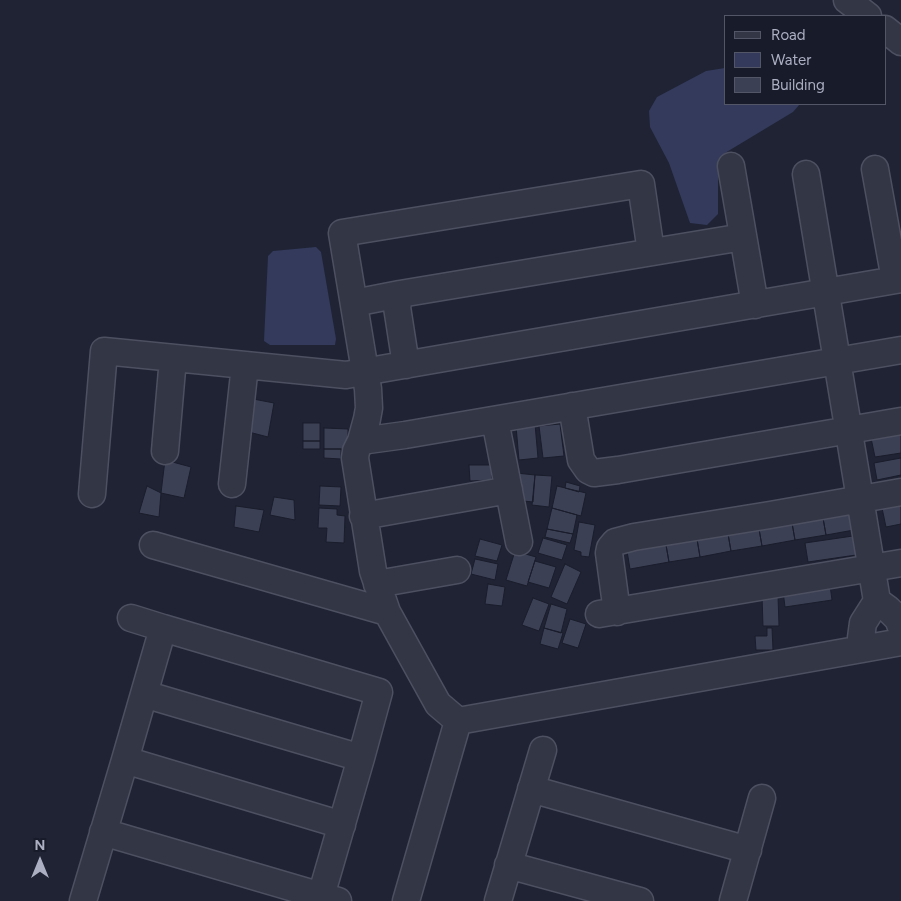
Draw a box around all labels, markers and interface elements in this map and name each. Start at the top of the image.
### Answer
legend [724,15,886,105]
text: Road [771,26,806,44]
text: Water [771,51,811,69]
text: Building [771,76,825,94]
north arrow [15,836,65,886]
text: N [35,837,45,854]

